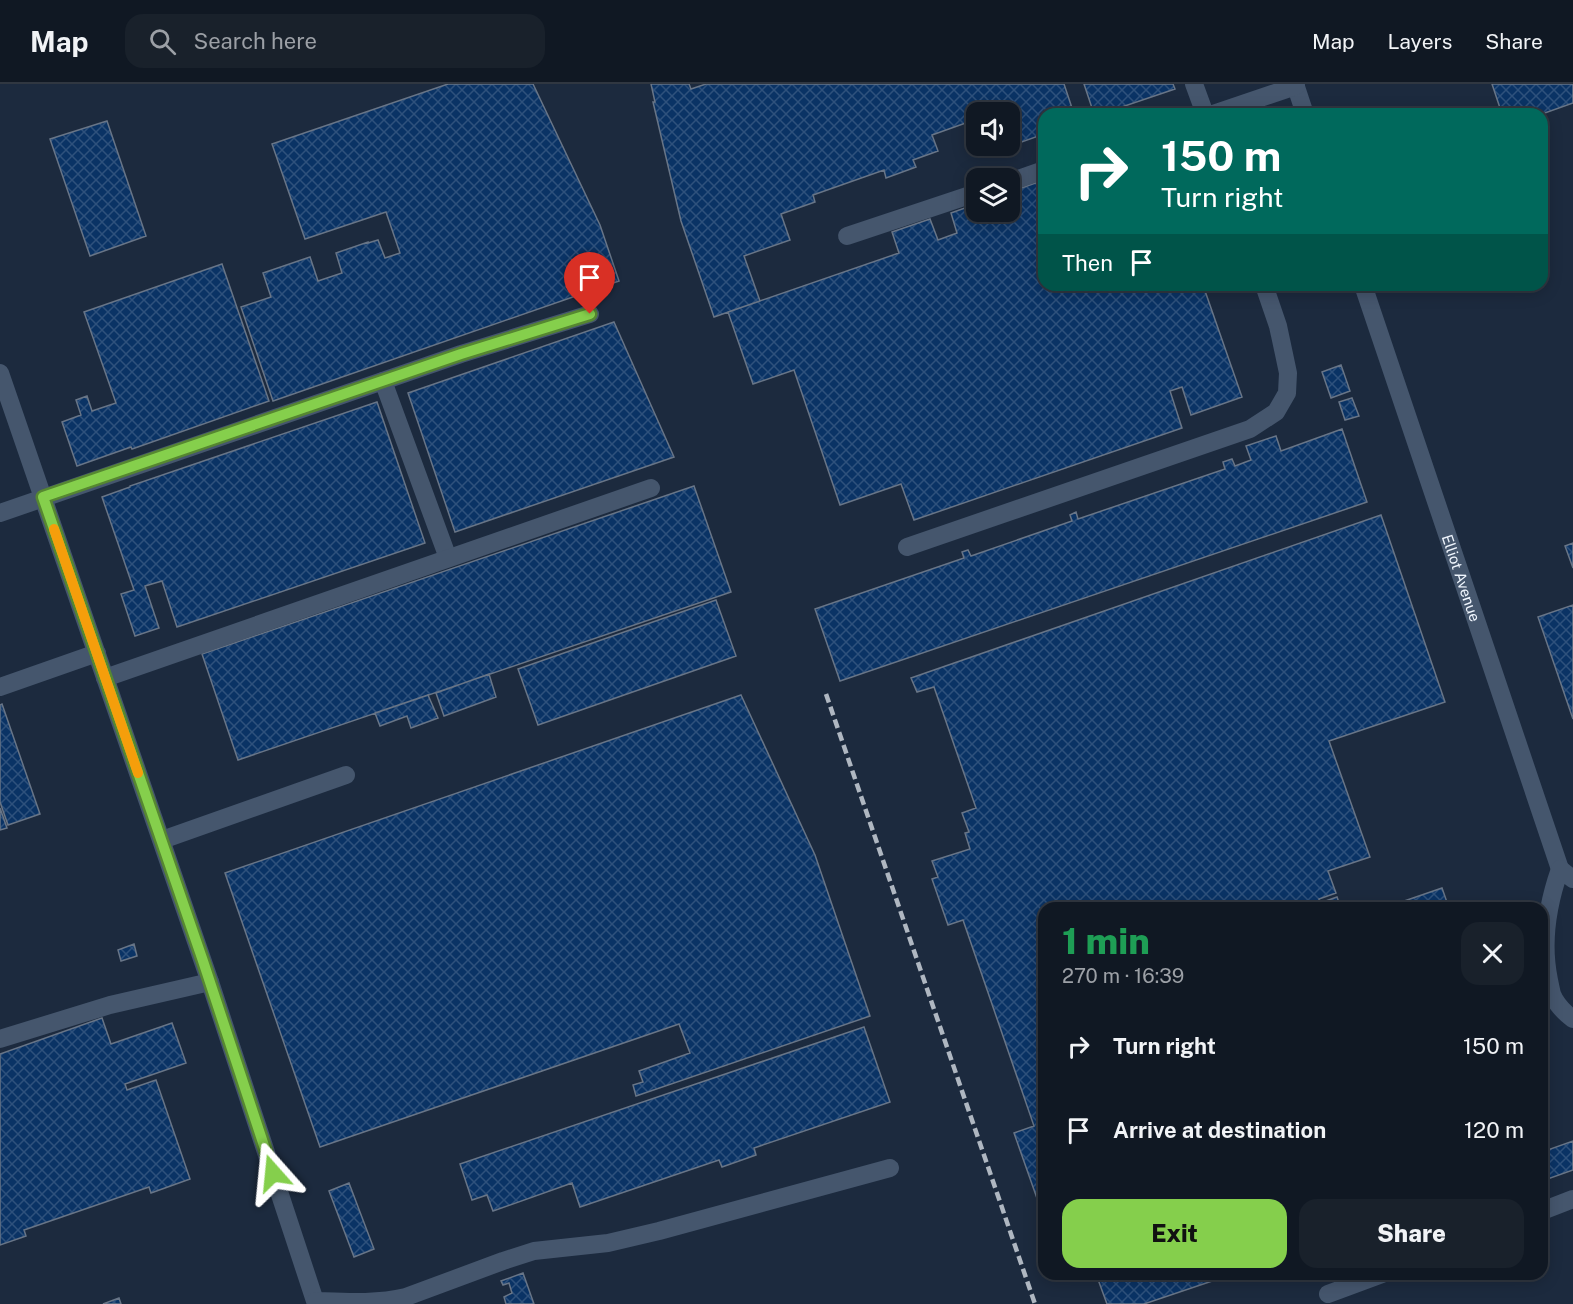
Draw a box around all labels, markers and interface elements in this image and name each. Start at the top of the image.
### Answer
search box [125,14,545,68]
text: Map [30,25,89,58]
icon: search [146,25,179,58]
text: Search here [194,28,317,54]
text: Map [1312,29,1355,54]
text: Layers [1388,29,1452,54]
text: Share [1485,29,1543,54]
map controls [966,102,1020,222]
button: sound [966,102,1020,156]
text: 150 m [1161,131,1281,180]
icon: right [1062,132,1140,210]
button: layers [966,168,1020,222]
text: Turn right [1161,181,1284,213]
icon: arrive [1125,246,1158,279]
text: Then [1062,250,1113,276]
pin [564,252,615,314]
icon: arrive [573,261,606,294]
street label: Elliot Avenue [1439,532,1484,624]
text: 1 min [1062,920,1150,962]
button: close [1461,922,1524,985]
text: 270 m · 16:39 [1062,964,1184,988]
icon: right [1062,1030,1095,1063]
text: Turn right [1113,1033,1216,1059]
text: 150 m [1463,1033,1524,1059]
icon: arrive [1062,1114,1095,1147]
text: Arrive at destination [1113,1117,1326,1143]
text: 120 m [1464,1117,1524,1143]
position arrow [241,1141,305,1205]
button: Exit [1062,1199,1287,1268]
button: Share [1299,1199,1524,1268]

